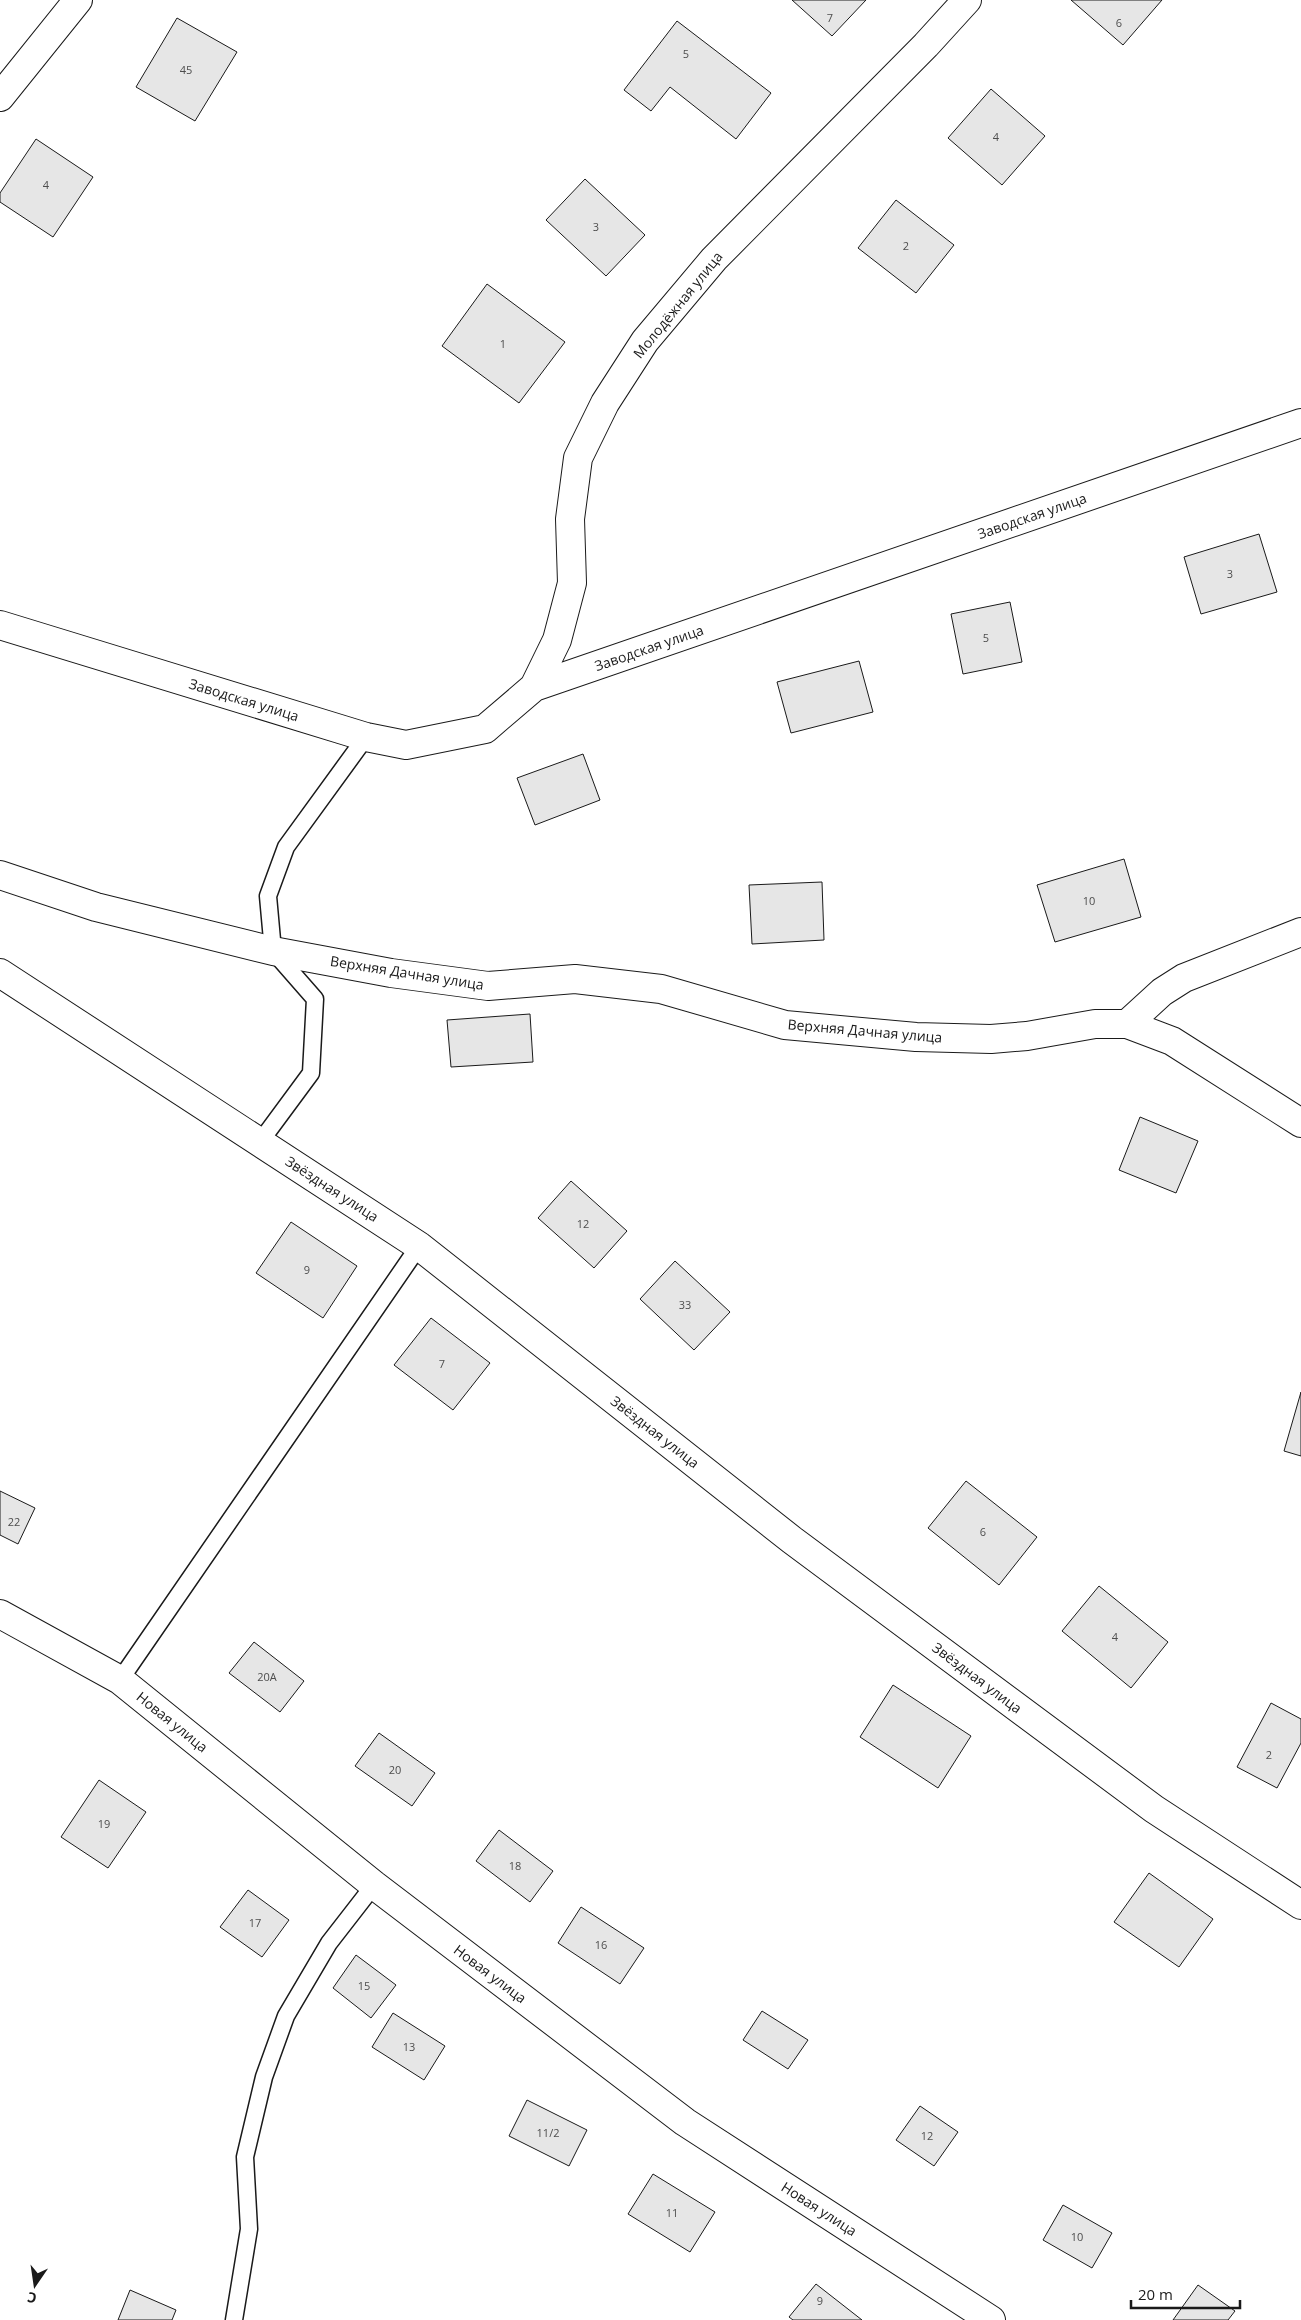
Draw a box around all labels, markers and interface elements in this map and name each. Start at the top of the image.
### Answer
house number: 7 [827,10,833,25]
house number: 6 [1116,15,1122,30]
house number: 5 [683,46,689,61]
house number: 45 [180,62,192,77]
house number: 4 [993,129,1000,144]
house number: 4 [43,177,50,192]
house number: 3 [593,219,599,234]
house number: 2 [903,238,909,253]
street label: Молодёжная улица [629,247,727,362]
house number: 1 [500,336,506,351]
street label: Заводская улица [975,488,1089,543]
house number: 3 [1227,566,1233,581]
street label: Заводская улица [592,620,706,675]
house number: 5 [983,630,989,645]
street label: Заводская улица [187,674,301,725]
house number: 10 [1083,893,1095,908]
street label: Верхняя Дачная улица [329,951,485,994]
street label: Верхняя Дачная улица [787,1014,943,1047]
street label: Звёздная улица [282,1151,382,1226]
house number: 12 [577,1216,589,1231]
house number: 9 [304,1262,310,1277]
house number: 33 [679,1297,691,1312]
house number: 7 [439,1356,445,1371]
street label: Звёздная улица [607,1391,703,1472]
house number: 22 [8,1514,20,1529]
house number: 6 [980,1524,986,1539]
house number: 4 [1112,1629,1119,1644]
street label: Звёздная улица [929,1638,1026,1717]
house number: 20А [257,1669,277,1684]
street label: Новая улица [133,1687,212,1756]
house number: 2 [1266,1747,1272,1762]
house number: 20 [389,1762,401,1777]
house number: 19 [98,1816,110,1831]
house number: 18 [509,1858,521,1873]
house number: 17 [249,1915,261,1930]
house number: 16 [595,1937,607,1952]
street label: Новая улица [450,1940,531,2007]
house number: 15 [358,1978,370,1993]
house number: 13 [403,2039,415,2054]
house number: 11/2 [537,2125,559,2140]
house number: 12 [921,2128,933,2143]
street label: Новая улица [778,2177,861,2240]
house number: 11 [666,2205,678,2220]
house number: 10 [1071,2229,1083,2244]
north arrow [10,2260,60,2310]
scale bar [1131,2278,1240,2310]
text: 20 m [1138,2284,1173,2304]
text: С [25,2288,38,2308]
house number: 9 [817,2293,823,2308]

